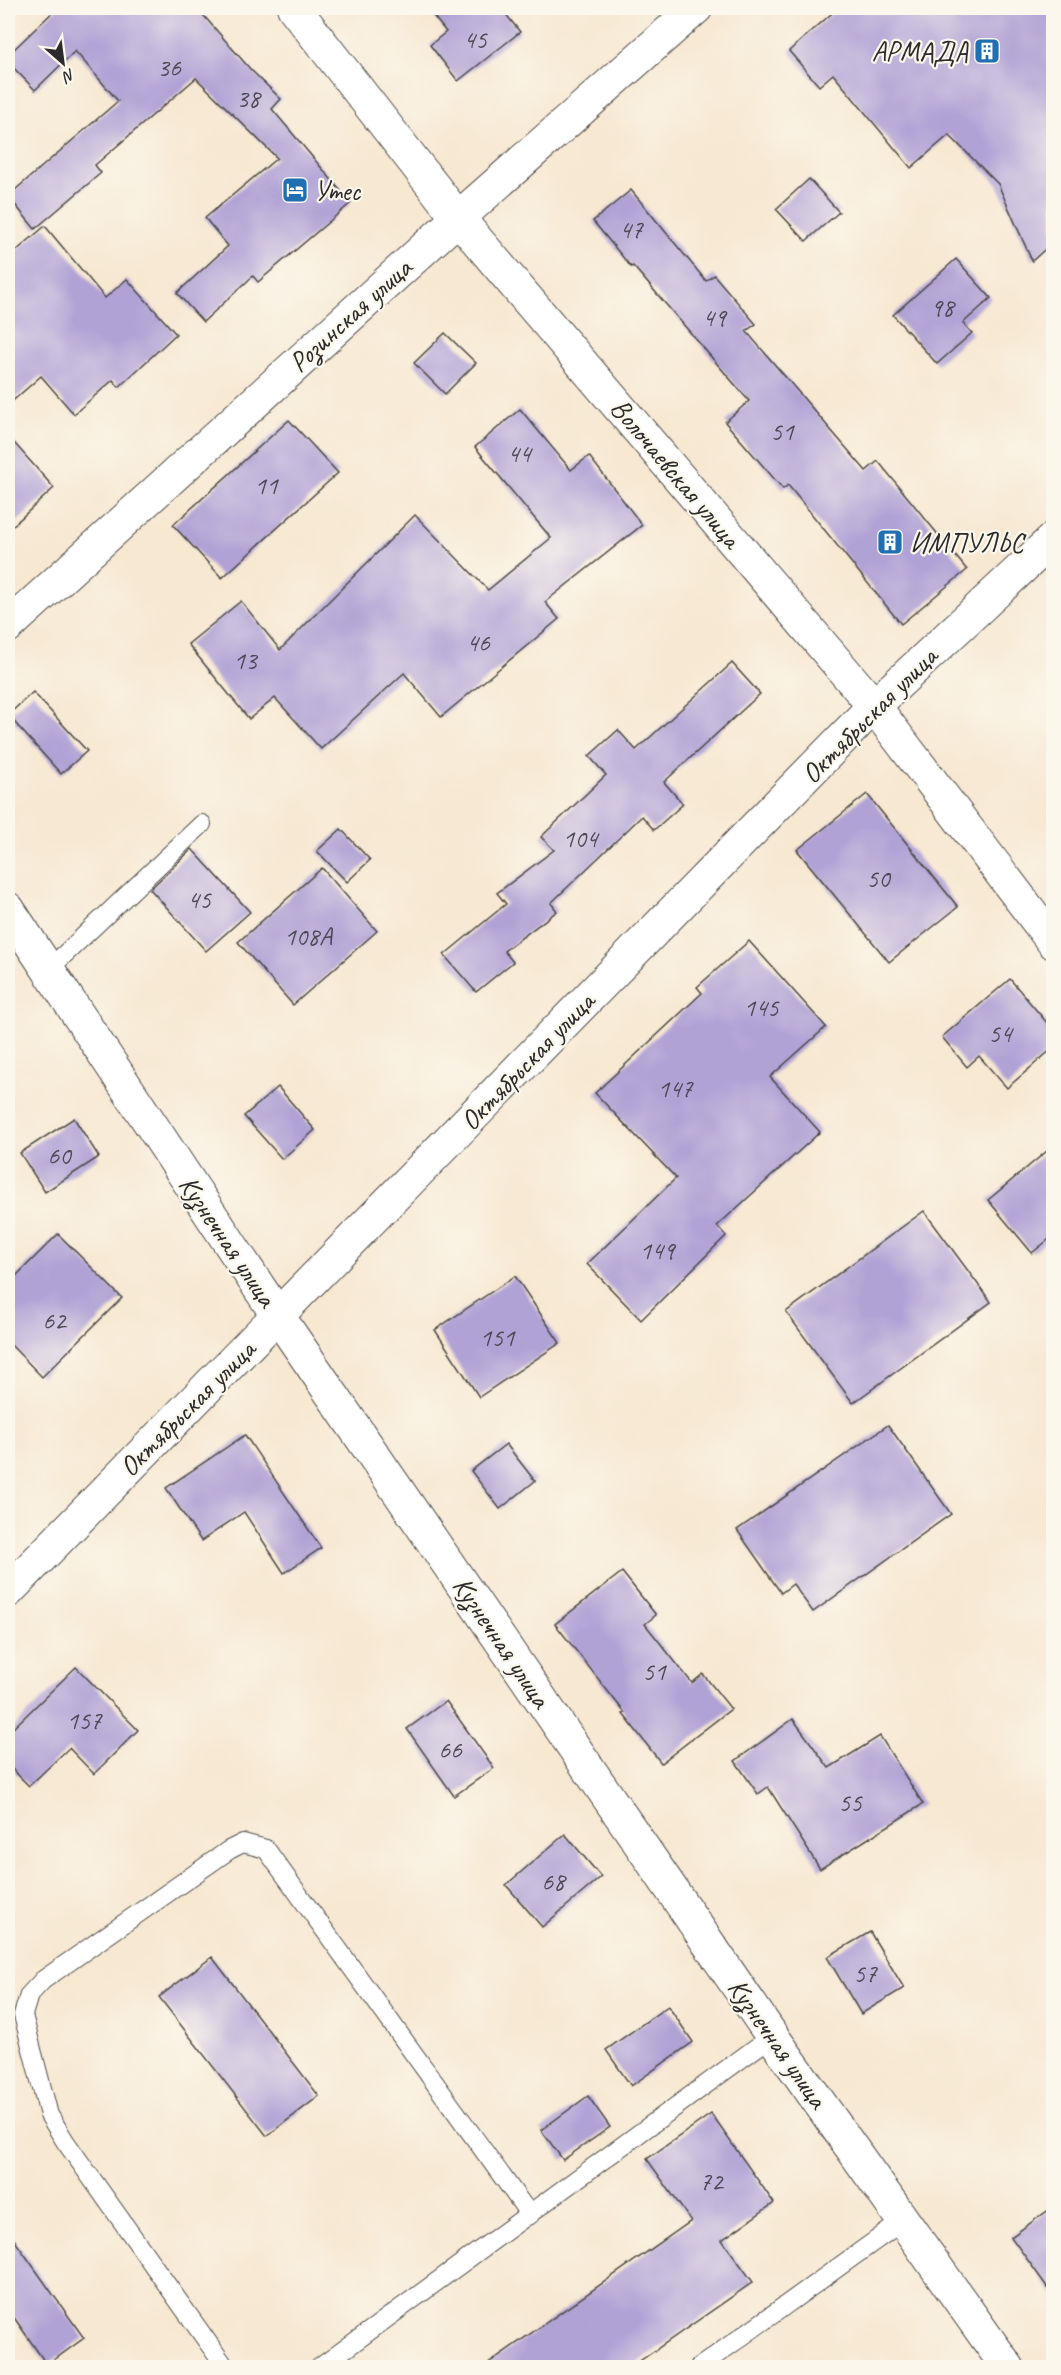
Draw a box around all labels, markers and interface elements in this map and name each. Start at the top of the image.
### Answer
house number: 45 [463,23,488,56]
north arrow [33,33,93,93]
place label: АРМАДА [872,34,969,69]
building icon: АРМАДА [972,36,1002,66]
house number: 36 [157,51,182,84]
text: N [58,64,79,88]
house number: 38 [236,82,262,115]
place label: Утес [314,173,361,208]
hotel icon: Утес [280,175,310,205]
house number: 47 [619,213,644,246]
street label: Розинская улица [281,249,421,380]
house number: 98 [930,291,956,324]
house number: 49 [702,301,728,334]
street label: Волочаевская улица [603,391,750,557]
house number: 51 [770,415,795,448]
house number: 44 [507,437,533,470]
house number: 11 [254,469,279,502]
place label: ИМПУЛЬС [910,525,1027,560]
building icon: ИМПУЛЬС [875,527,905,557]
house number: 46 [466,626,491,659]
street label: Октябрьская улица [793,638,946,791]
house number: 13 [233,644,259,677]
house number: 104 [562,822,600,855]
house number: 50 [866,862,892,895]
house number: 45 [187,883,212,916]
house number: 108А [284,920,334,953]
street label: Октябрьская улица [452,983,603,1138]
house number: 145 [743,991,780,1024]
house number: 54 [988,1017,1014,1050]
house number: 147 [657,1072,694,1105]
house number: 60 [47,1139,73,1172]
street label: Кузнечная улица [170,1169,286,1315]
house number: 149 [639,1234,677,1267]
house number: 62 [42,1304,68,1337]
house number: 151 [479,1321,516,1354]
street label: Октябрьская улица [111,1331,264,1484]
street label: Кузнечная улица [444,1570,560,1716]
house number: 51 [642,1655,667,1688]
house number: 157 [66,1704,103,1737]
house number: 66 [438,1733,463,1766]
house number: 55 [838,1786,863,1819]
house number: 68 [541,1865,567,1898]
house number: 57 [853,1957,878,1990]
street label: Кузнечная улица [720,1971,837,2117]
house number: 72 [699,2165,725,2198]

